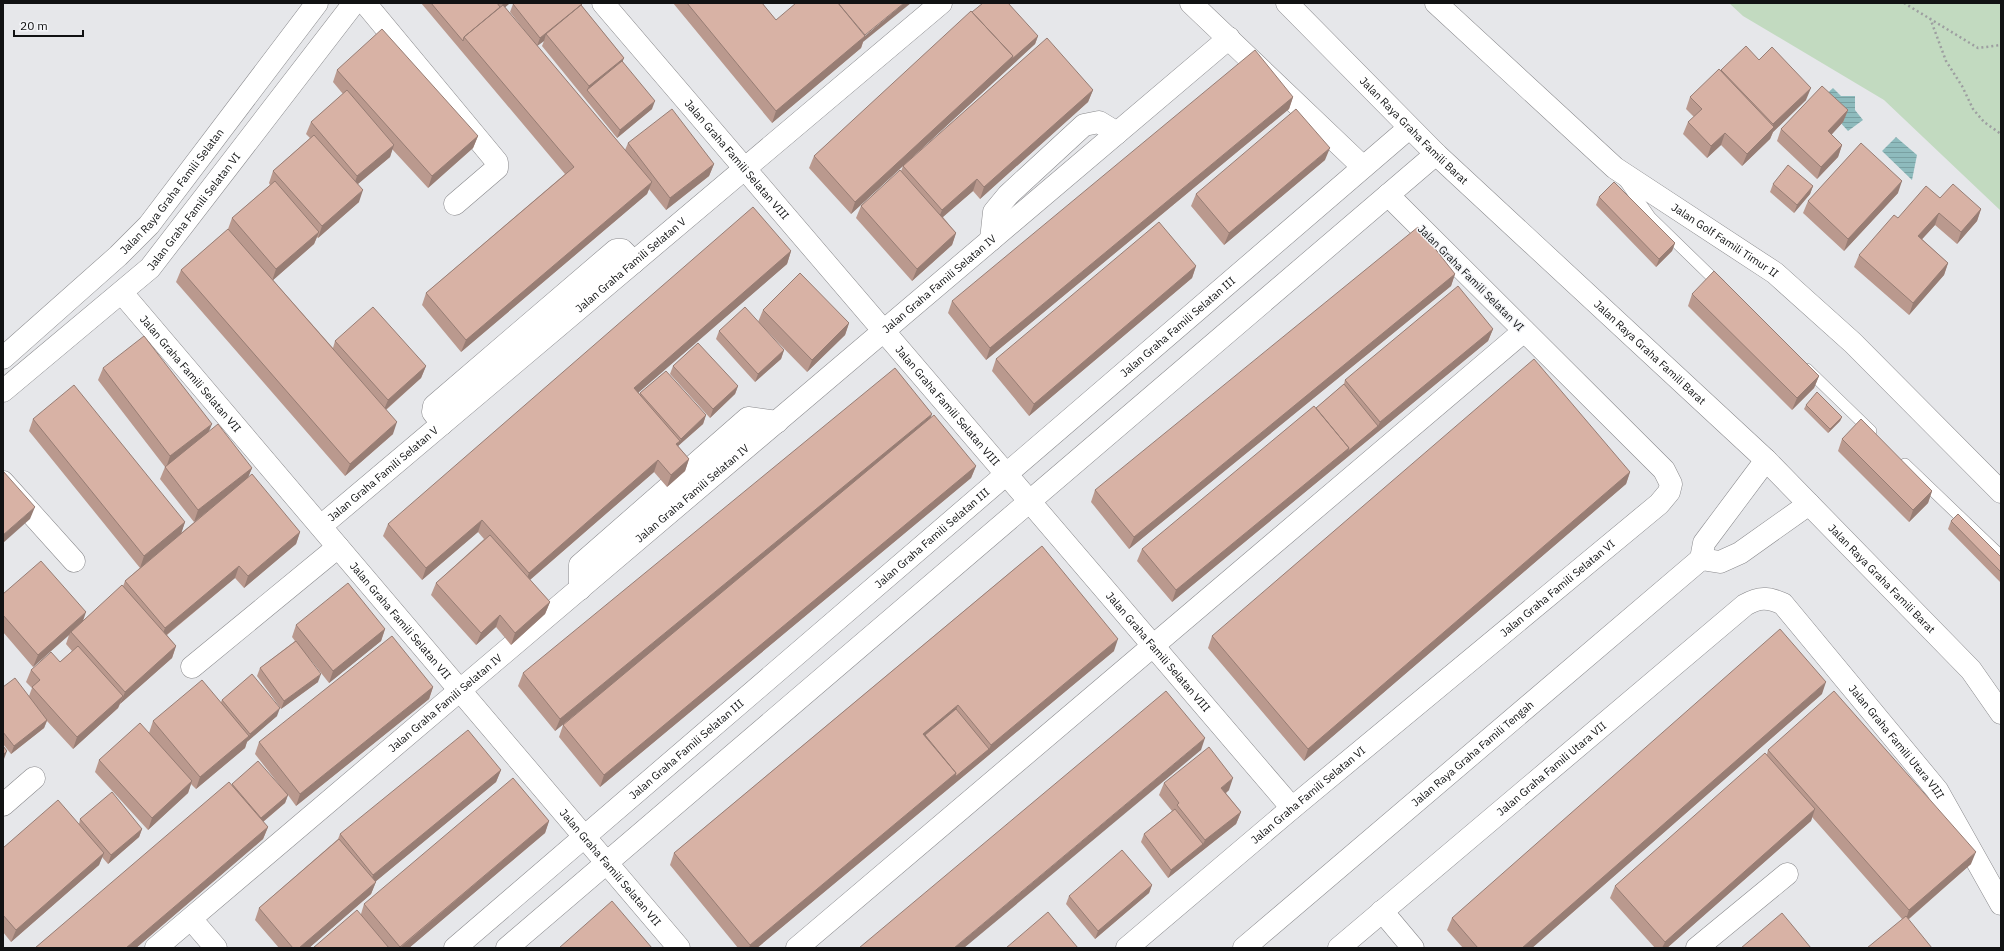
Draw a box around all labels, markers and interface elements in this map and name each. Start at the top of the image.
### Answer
scale bar [14,12,83,38]
text: 20 m [20,18,48,33]
street label: Jalan Raya Graha Famili Barat [1357,74,1471,187]
street label: Jalan Graha Famili Selatan VIII [682,97,792,222]
street label: Jalan Raya Graha Famili Selatan [117,126,227,257]
street label: Jalan Graha Famili Selatan VI [144,150,243,273]
street label: Jalan Golf Famili Timur II [1669,200,1782,280]
street label: Jalan Graha Famili Selatan V [572,214,689,315]
street label: Jalan Graha Famili Selatan VI [1415,222,1527,334]
street label: Jalan Graha Famili Selatan IV [879,231,999,336]
street label: Jalan Graha Famili Selatan III [1117,274,1238,380]
street label: Jalan Raya Graha Famili Barat [1591,297,1709,408]
street label: Jalan Graha Famili Selatan VII [137,312,244,435]
street label: Jalan Graha Famili Selatan VIII [892,343,1003,469]
street label: Jalan Graha Famili Selatan V [325,423,441,524]
street label: Jalan Graha Famili Selatan IV [632,441,752,545]
street label: Jalan Graha Famili Selatan III [872,485,992,591]
street label: Jalan Raya Graha Famili Barat [1825,521,1938,636]
street label: Jalan Graha Famili Selatan VI [1497,537,1618,640]
street label: Jalan Graha Famili Selatan VII [347,559,454,682]
street label: Jalan Graha Famili Selatan VIII [1103,589,1214,715]
street label: Jalan Graha Famili Selatan IV [385,650,505,755]
street label: Jalan Graha Famili Utara VIII [1846,682,1947,801]
street label: Jalan Graha Famili Selatan III [626,696,747,802]
street label: Jalan Raya Graha Famili Tengah [1408,698,1536,809]
street label: Jalan Graha Famili Utara VII [1494,718,1609,819]
street label: Jalan Graha Famili Selatan VI [1248,743,1368,847]
street label: Jalan Graha Famili Selatan VII [557,806,664,929]

